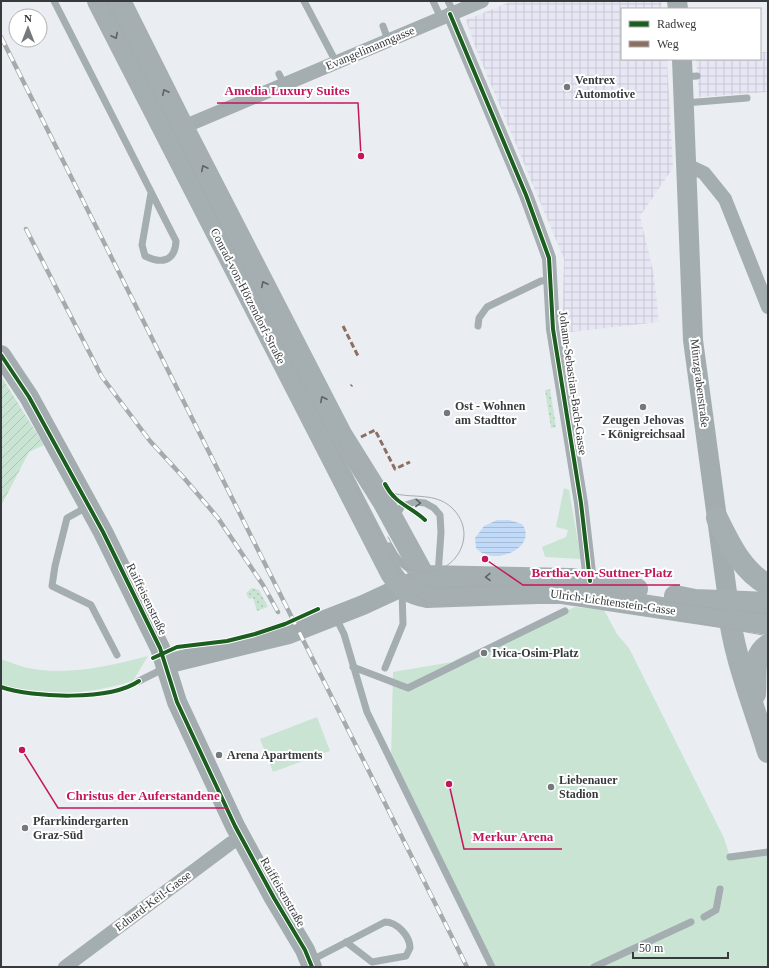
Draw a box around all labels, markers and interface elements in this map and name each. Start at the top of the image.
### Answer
north arrow [8,8,48,48]
legend [621,8,761,60]
text: N [24,12,32,24]
text: Radweg [657,17,696,31]
street label: Evangelimanngasse [323,23,417,73]
one-way arrow [111,31,118,39]
text: Weg [657,37,679,51]
place label: Ventrex Automotive [575,73,636,101]
callout: Amedia Luxury Suites [217,78,358,103]
marker: Ventrex Automotive [562,82,572,92]
text: Amedia Luxury Suites [225,83,349,98]
one-way arrow [162,88,170,96]
one-way arrow [201,165,209,173]
street label: Conrad-von-Hötzendorf-Straße [208,226,288,366]
one-way arrow [261,280,269,288]
street label: Johann-Sebastian-Bach-Gasse [556,310,590,456]
street label: Münzgrabenstraße [688,338,712,428]
one-way arrow [320,396,328,403]
place label: Ost - Wohnen am Stadttor [455,399,526,427]
marker: Zeugen Jehovas - Königreichsaal [638,402,648,412]
marker: Ost - Wohnen am Stadttor [442,408,452,418]
place label: Zeugen Jehovas - Königreichsaal [601,413,686,441]
one-way arrow [415,499,421,507]
callout: Bertha-von-Suttner-Platz [523,560,680,585]
street label: Raiffeisenstraße [124,561,170,637]
text: Bertha-von-Suttner-Platz [531,565,673,580]
one-way arrow [485,573,491,581]
street label: Ulrich-Lichtenstein-Gasse [549,586,677,618]
place label: Ivica-Osim-Platz [492,646,579,660]
marker: Ivica-Osim-Platz [479,648,489,658]
place label: Arena Apartments [227,748,323,762]
marker: Arena Apartments [214,750,224,760]
place label: Liebenauer Stadion [559,773,618,801]
marker: Liebenauer Stadion [546,782,556,792]
callout: Christus der Auferstandene [58,783,228,808]
text: Christus der Auferstandene [66,788,220,803]
place label: Pfarrkindergarten Graz-Süd [33,814,129,842]
marker: Pfarrkindergarten Graz-Süd [20,823,30,833]
callout: Merkur Arena [464,824,562,849]
text: Merkur Arena [473,829,554,844]
street label: Raiffeisenstraße [258,855,308,929]
street label: Eduard-Keil-Gasse [112,868,194,934]
scale bar [633,934,728,960]
text: 50 m [639,941,664,955]

